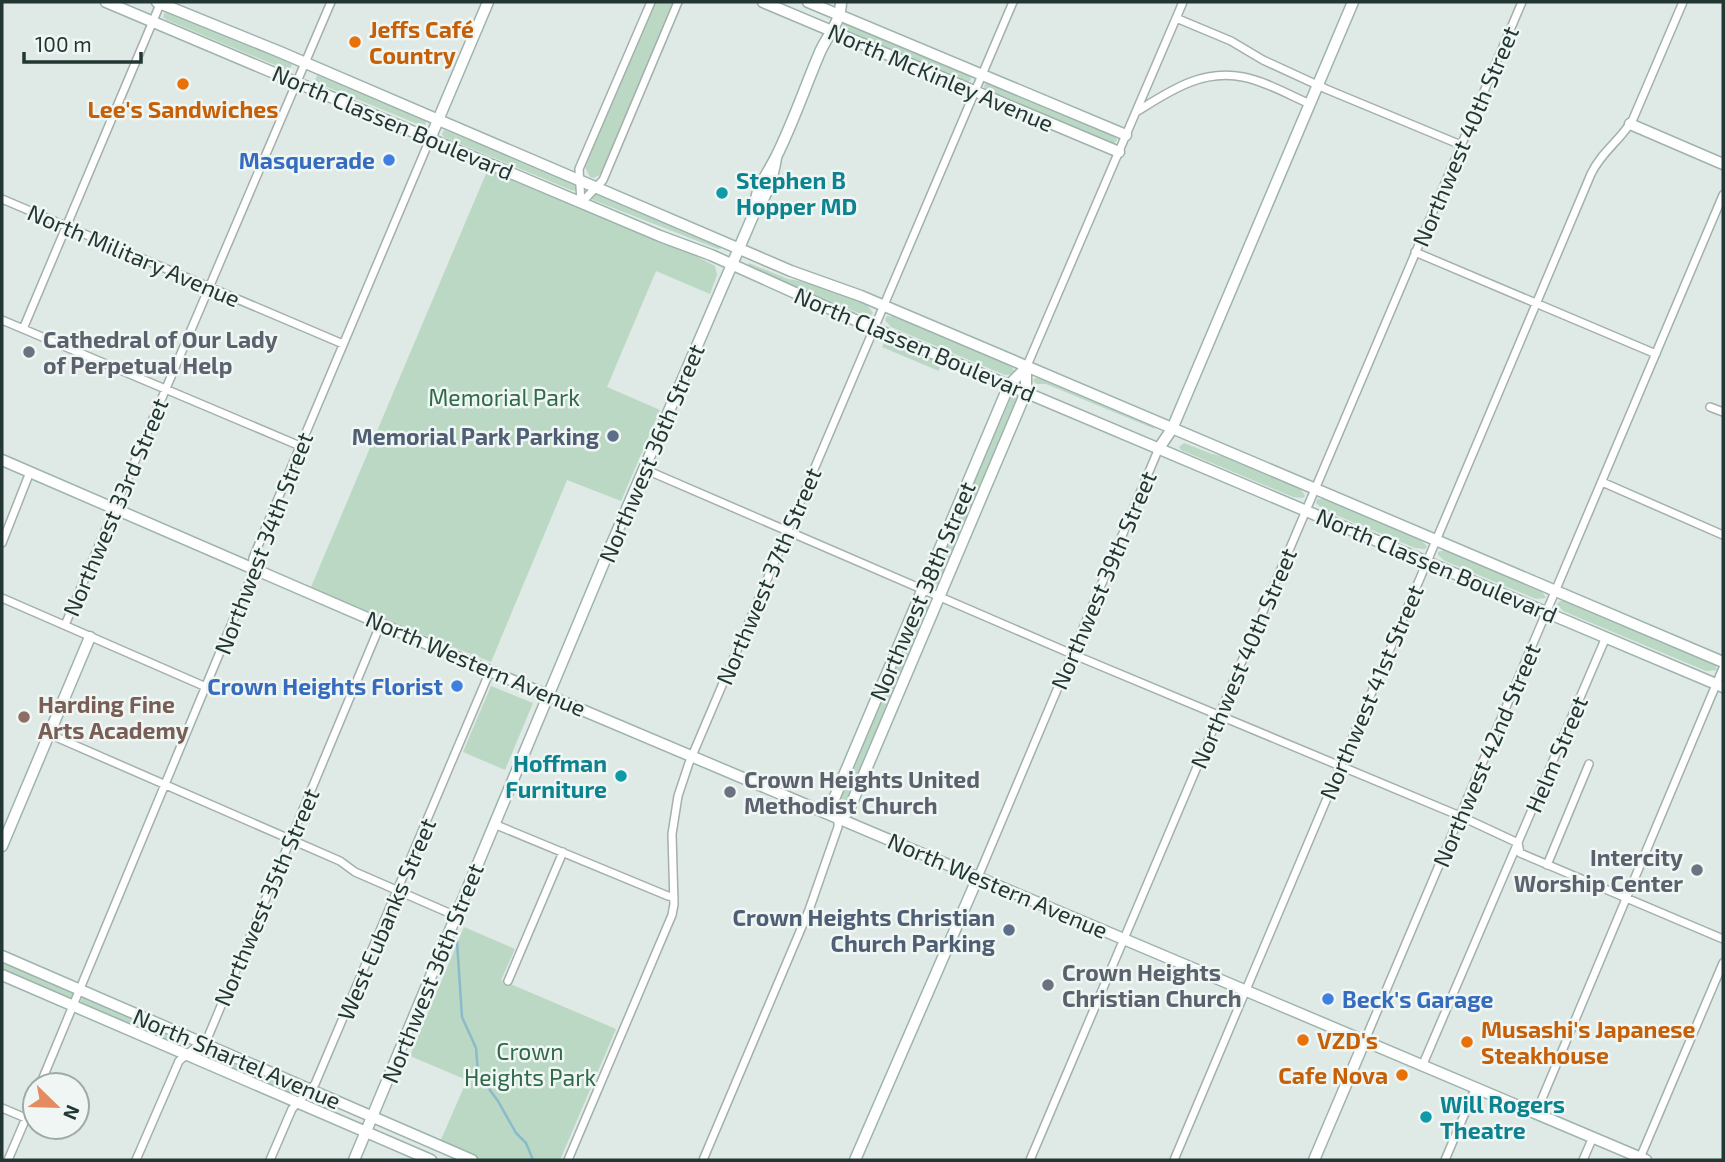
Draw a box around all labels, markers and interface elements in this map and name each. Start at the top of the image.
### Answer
place label: Jeffs Café Country [369,15,474,69]
street label: North McKinley Avenue [824,17,1058,137]
scale bar [24,21,142,65]
street label: Northwest 40th Street [1406,21,1524,250]
text: 100 m [35,31,92,56]
marker: Jeffs Café Country [347,34,363,50]
street label: North Classen Boulevard [268,59,518,185]
marker: Lee's Sandwiches [175,76,191,92]
place label: Lee's Sandwiches [88,95,278,123]
place label: Masquerade [239,146,375,174]
marker: Masquerade [381,152,397,168]
place label: Stephen B Hopper MD [736,166,857,220]
marker: Stephen B Hopper MD [714,185,730,201]
street label: North Military Avenue [24,198,244,312]
street label: North Classen Boulevard [790,281,1040,407]
place label: Cathedral of Our Lady of Perpetual Help [43,325,278,379]
street label: Northwest 36th Street [592,339,710,566]
marker: Cathedral of Our Lady of Perpetual Help [21,344,37,360]
park label: Memorial Park [428,383,580,411]
street label: Northwest 33rd Street [56,394,174,620]
place label: Memorial Park Parking [352,422,600,450]
street label: Northwest 34th Street [208,428,318,658]
marker: Memorial Park Parking [605,428,621,444]
street label: Northwest 37th Street [710,463,827,689]
street label: Northwest 39th Street [1044,466,1162,693]
street label: Northwest 38th Street [863,477,981,705]
street label: North Classen Boulevard [1312,502,1562,628]
street label: Northwest 40th Street [1184,543,1302,772]
street label: Northwest 41st Street [1313,580,1429,803]
street label: North Western Avenue [362,604,590,722]
street label: Northwest 42nd Street [1426,639,1546,871]
place label: Crown Heights Florist [207,672,443,700]
marker: Crown Heights Florist [449,678,465,694]
place label: Harding Fine Arts Academy [38,690,189,744]
street label: Helm Street [1519,691,1593,816]
marker: Harding Fine Arts Academy [16,709,32,725]
place label: Hoffman Furniture [505,749,607,803]
place label: Crown Heights United Methodist Church [744,765,980,819]
marker: Hoffman Furniture [613,768,629,784]
street label: Northwest 35th Street [207,784,325,1010]
marker: Crown Heights United Methodist Church [722,784,738,800]
street label: West Eubanks Street [331,814,441,1024]
street label: North Western Avenue [884,826,1112,944]
place label: Intercity Worship Center [1514,843,1683,897]
street label: Northwest 36th Street [375,859,489,1087]
marker: Intercity Worship Center [1689,862,1705,878]
place label: Crown Heights Christian Church Parking [733,903,996,957]
marker: Crown Heights Christian Church Parking [1001,922,1017,938]
place label: Crown Heights Christian Church [1062,958,1242,1012]
marker: Crown Heights Christian Church [1040,977,1056,993]
place label: Beck's Garage [1342,985,1493,1013]
marker: Beck's Garage [1320,991,1336,1007]
street label: North Shartel Avenue [129,1002,345,1114]
place label: Musashi's Japanese Steakhouse [1481,1015,1696,1069]
place label: VZD's [1317,1026,1378,1054]
marker: VZD's [1295,1032,1311,1048]
marker: Musashi's Japanese Steakhouse [1459,1034,1475,1050]
park label: Crown Heights Park [464,1037,596,1091]
place label: Cafe Nova [1278,1061,1388,1089]
marker: Cafe Nova [1394,1067,1410,1083]
north arrow [21,1071,91,1141]
place label: Will Rogers Theatre [1440,1090,1565,1144]
text: N [59,1102,85,1124]
marker: Will Rogers Theatre [1418,1109,1434,1125]

